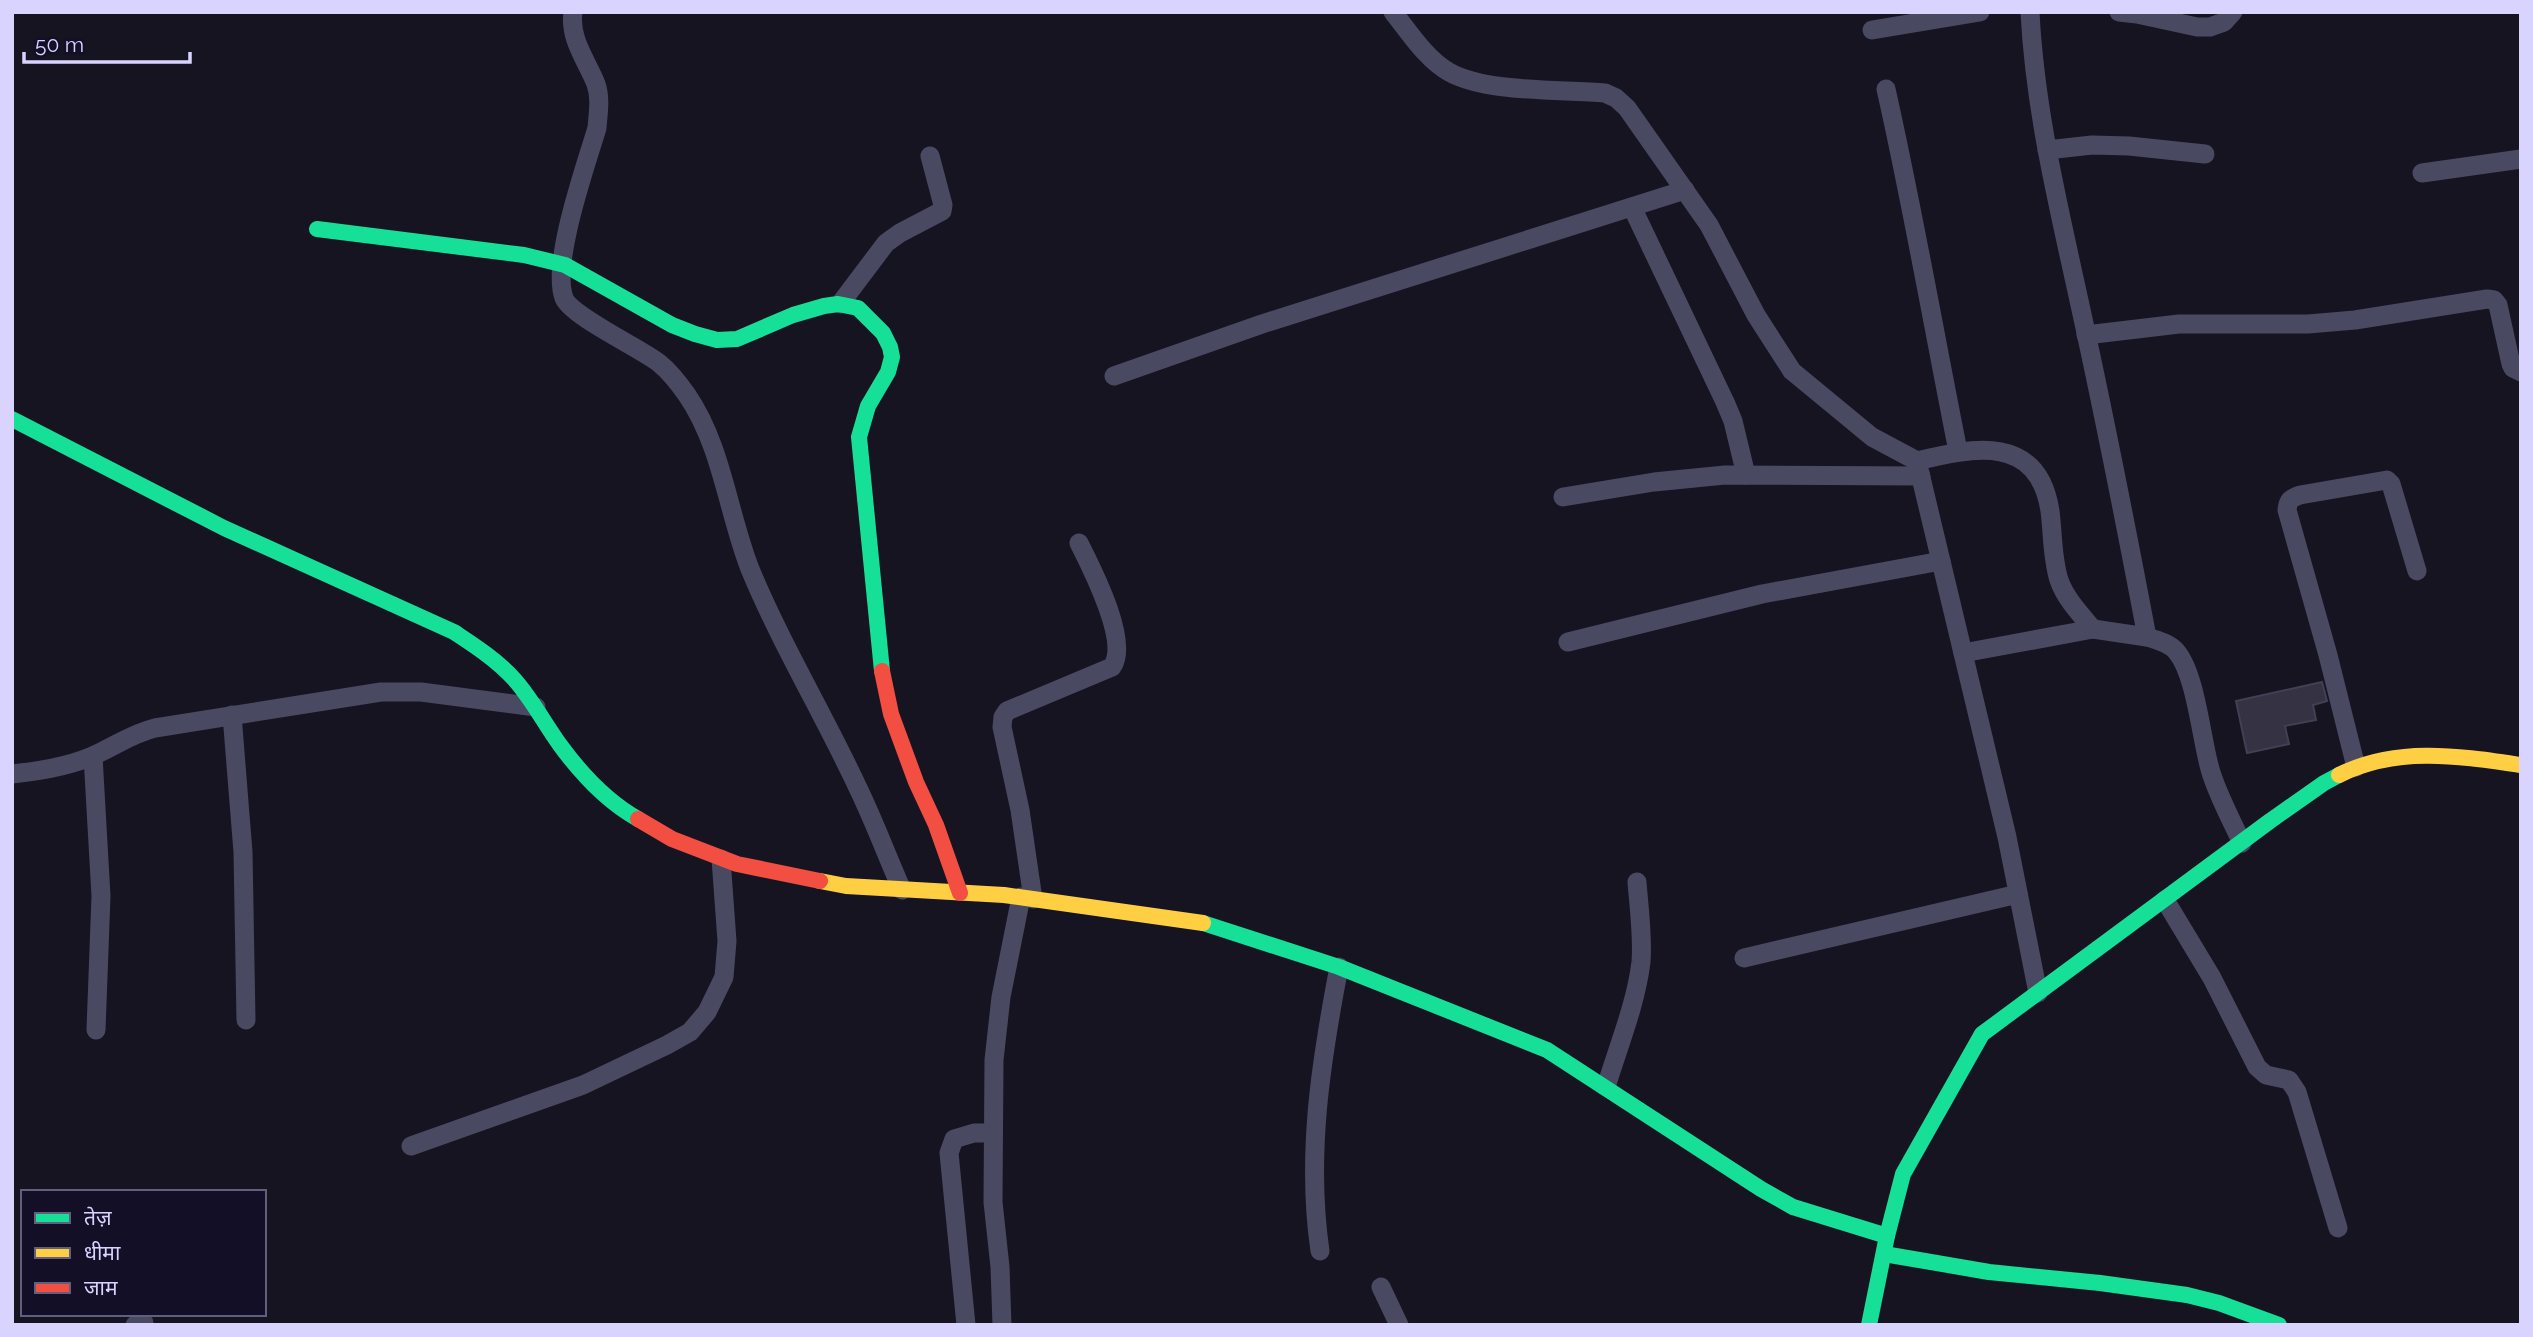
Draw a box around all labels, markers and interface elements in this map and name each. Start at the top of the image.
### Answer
scale bar [24,21,191,65]
text: 50 m [35,32,84,57]
legend [21,1190,266,1316]
text: तेज़ [84,1205,112,1230]
text: धीमा [84,1240,121,1265]
text: जाम [84,1275,118,1300]

